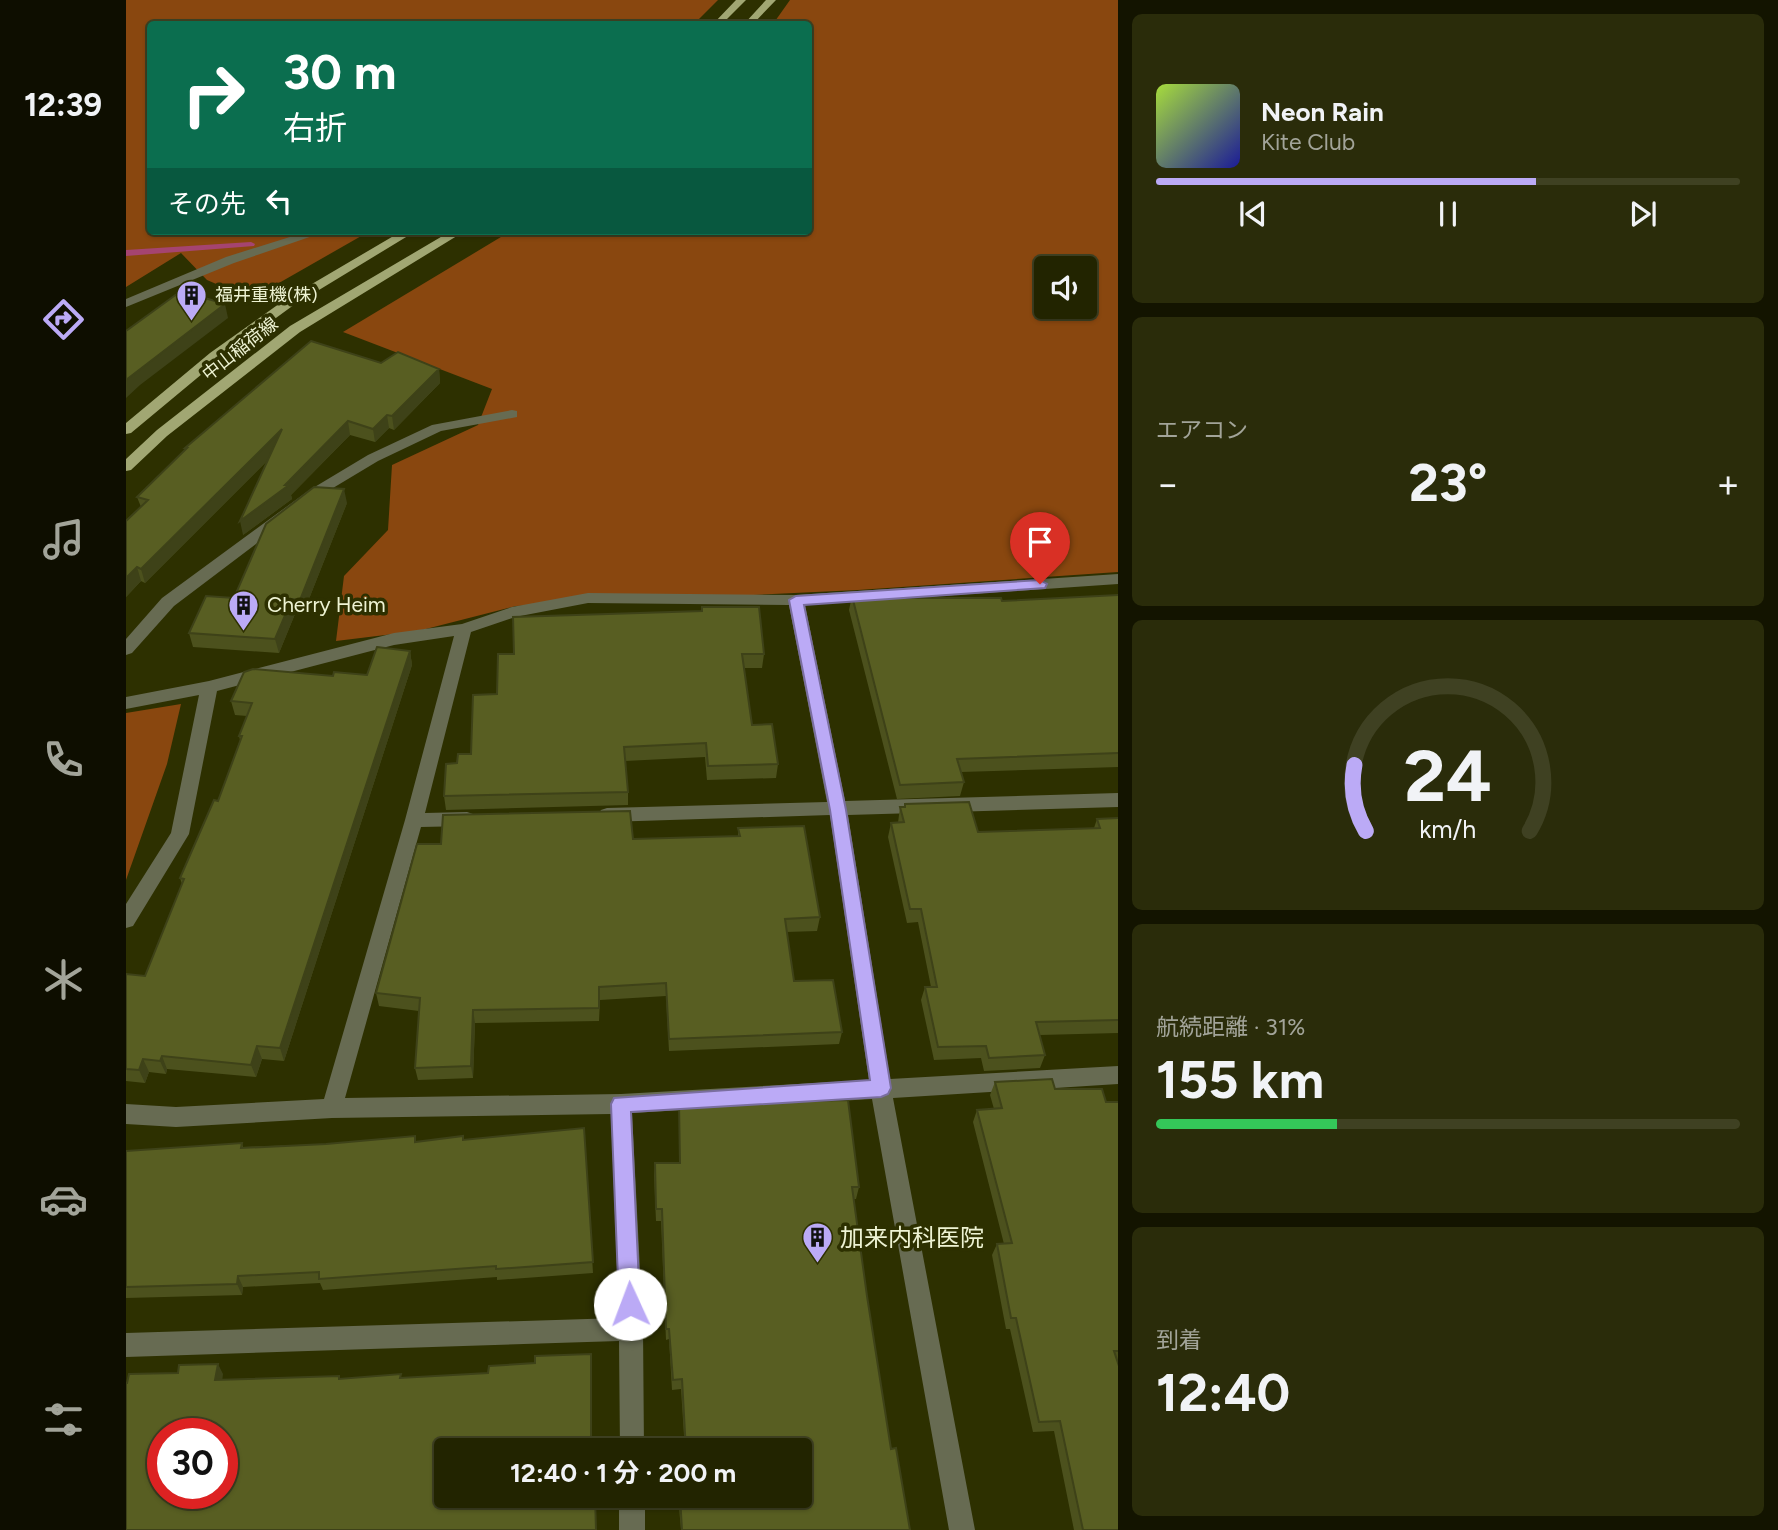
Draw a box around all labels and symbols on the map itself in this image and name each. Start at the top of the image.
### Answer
building icon: 福井重機(株) [175,278,209,322]
place label: 福井重機(株) [215,284,318,306]
street label: 中山稲荷線 [198,313,282,385]
pin [1010,512,1070,584]
building icon: Cherry Heim [227,588,261,632]
place label: Cherry Heim [267,592,386,617]
building icon: 加来内科医院 [800,1221,834,1265]
place label: 加来内科医院 [840,1223,984,1252]
position arrow [593,1267,667,1341]
speed limit sign: 30 [147,1418,238,1509]

